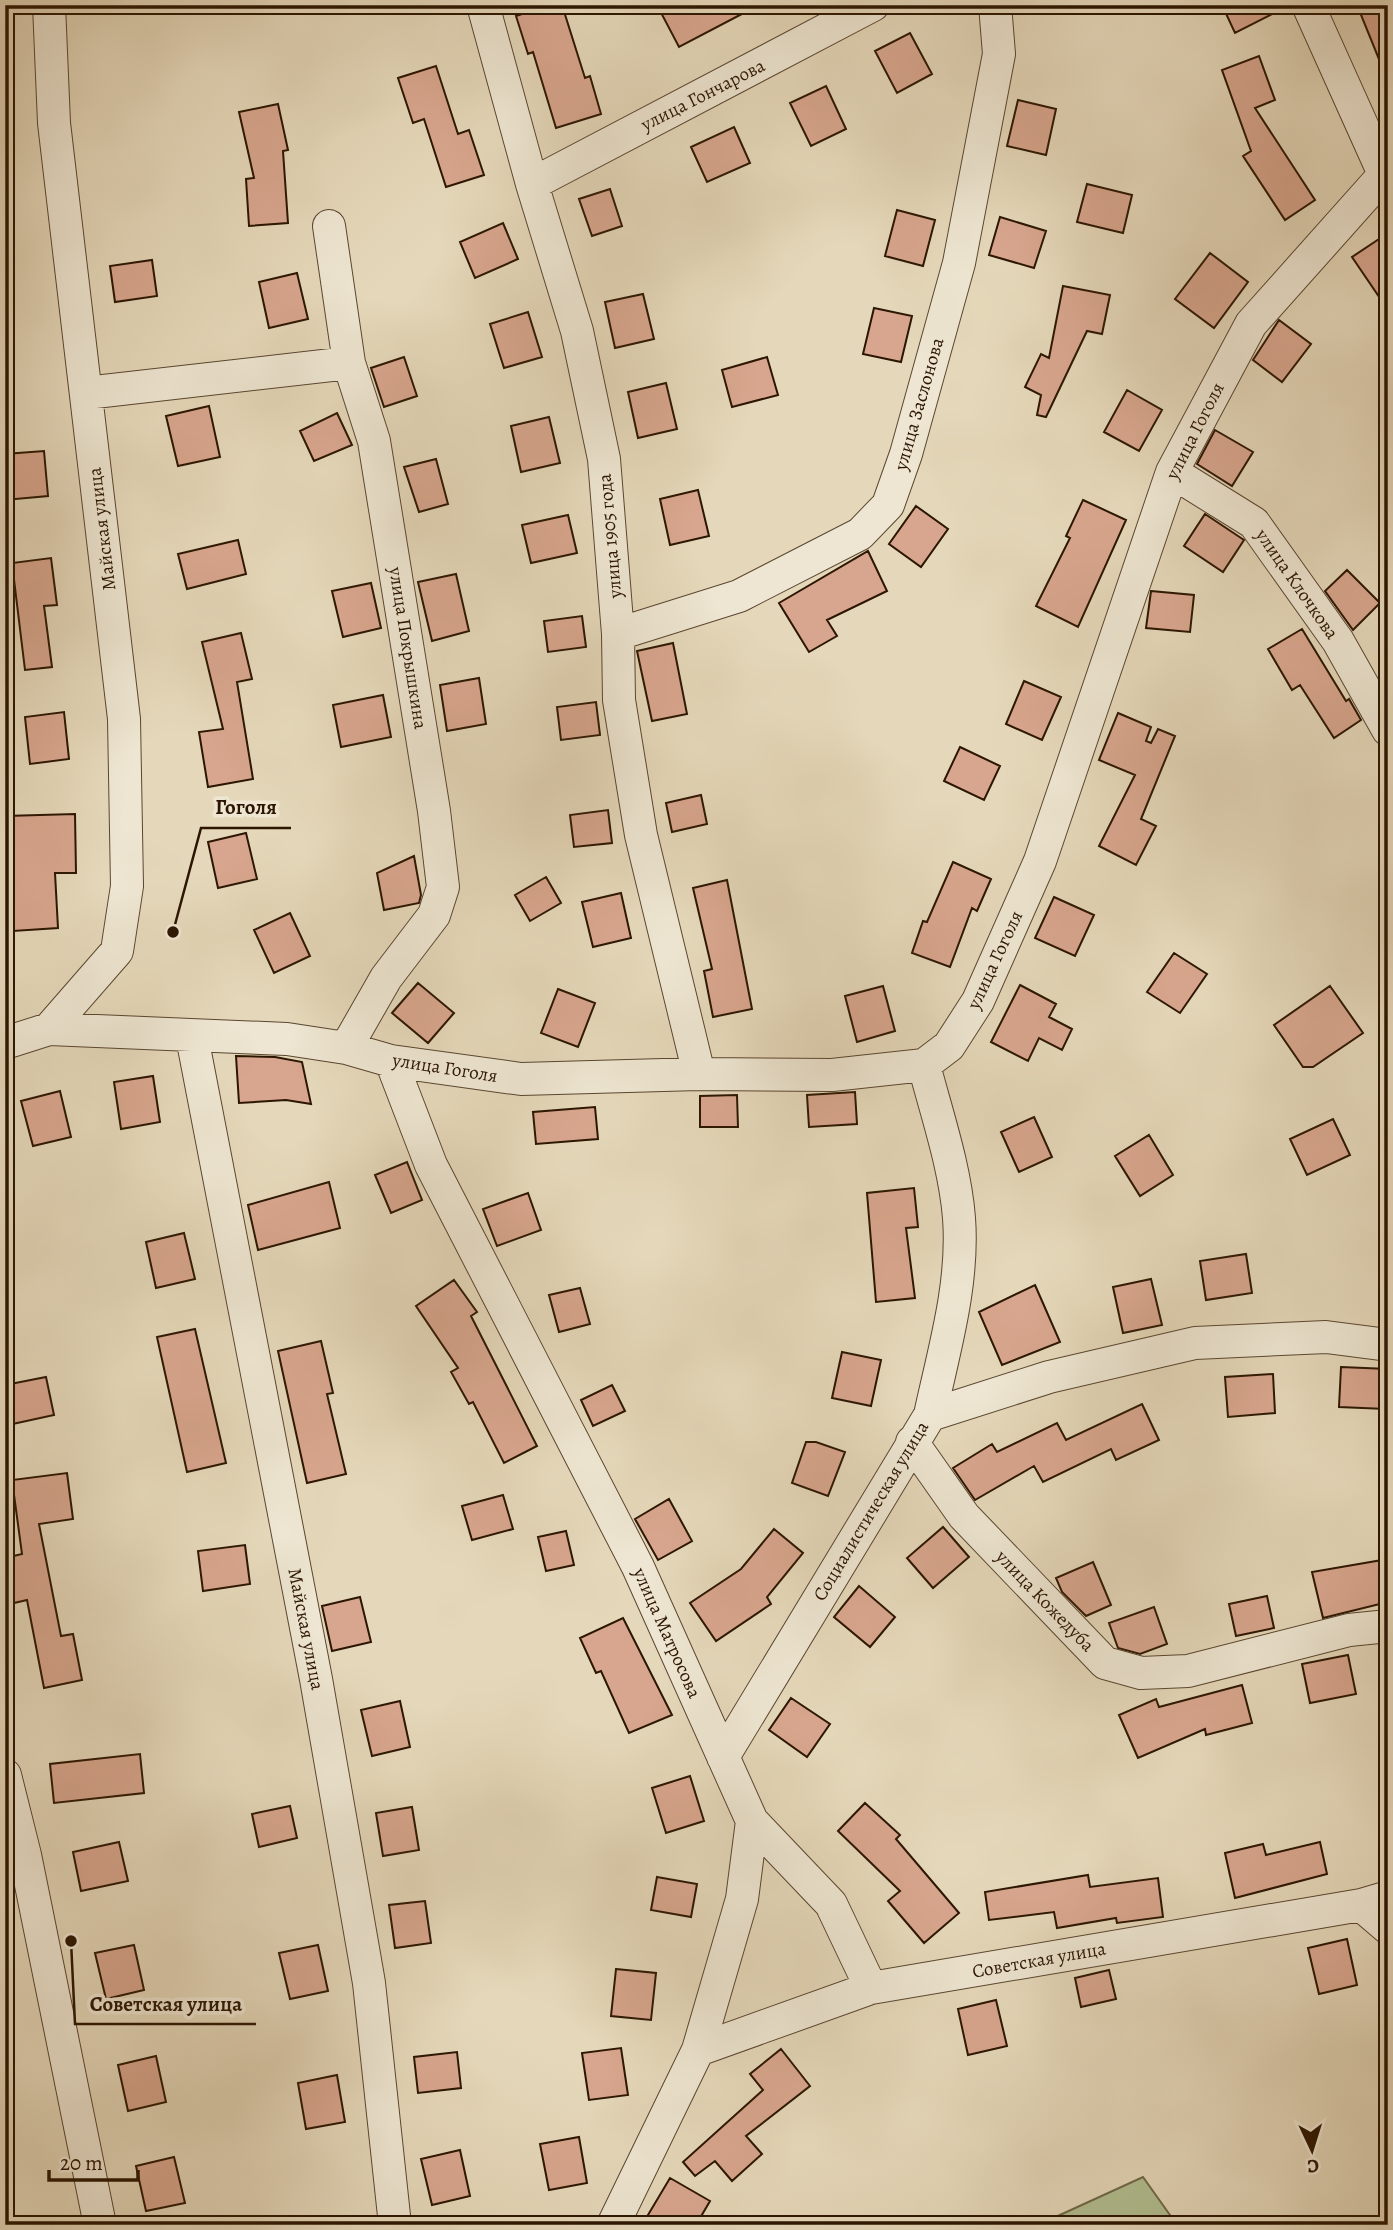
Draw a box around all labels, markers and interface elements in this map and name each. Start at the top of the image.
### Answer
street label: улица Гончарова [636,52,770,138]
street label: улица Заслонова [887,334,950,474]
street label: улица Гоголя [1159,378,1231,485]
street label: Майская улица [82,466,122,592]
street label: улица 1905 года [592,472,628,600]
street label: улица Клочкова [1249,523,1345,645]
street label: улица Покрышкина [382,564,434,731]
callout: Гоголя [201,786,291,828]
text: Гоголя [215,793,277,821]
street label: улица Гоголя [960,906,1029,1014]
street label: улица Гоголя [390,1047,499,1089]
street label: Социалистическая улица [807,1416,935,1606]
street label: улица Кожедуба [989,1544,1100,1658]
street label: улица Матросова [626,1563,708,1703]
street label: Майская улица [281,1566,331,1692]
street label: Советская улица [970,1935,1108,1985]
callout: Советская улица [75,1982,256,2024]
text: Советская улица [90,1990,242,2018]
north arrow [1278,2114,1348,2184]
scale bar [49,2139,138,2183]
text: 20 m [60,2149,103,2177]
text: С [1306,2153,1320,2179]

